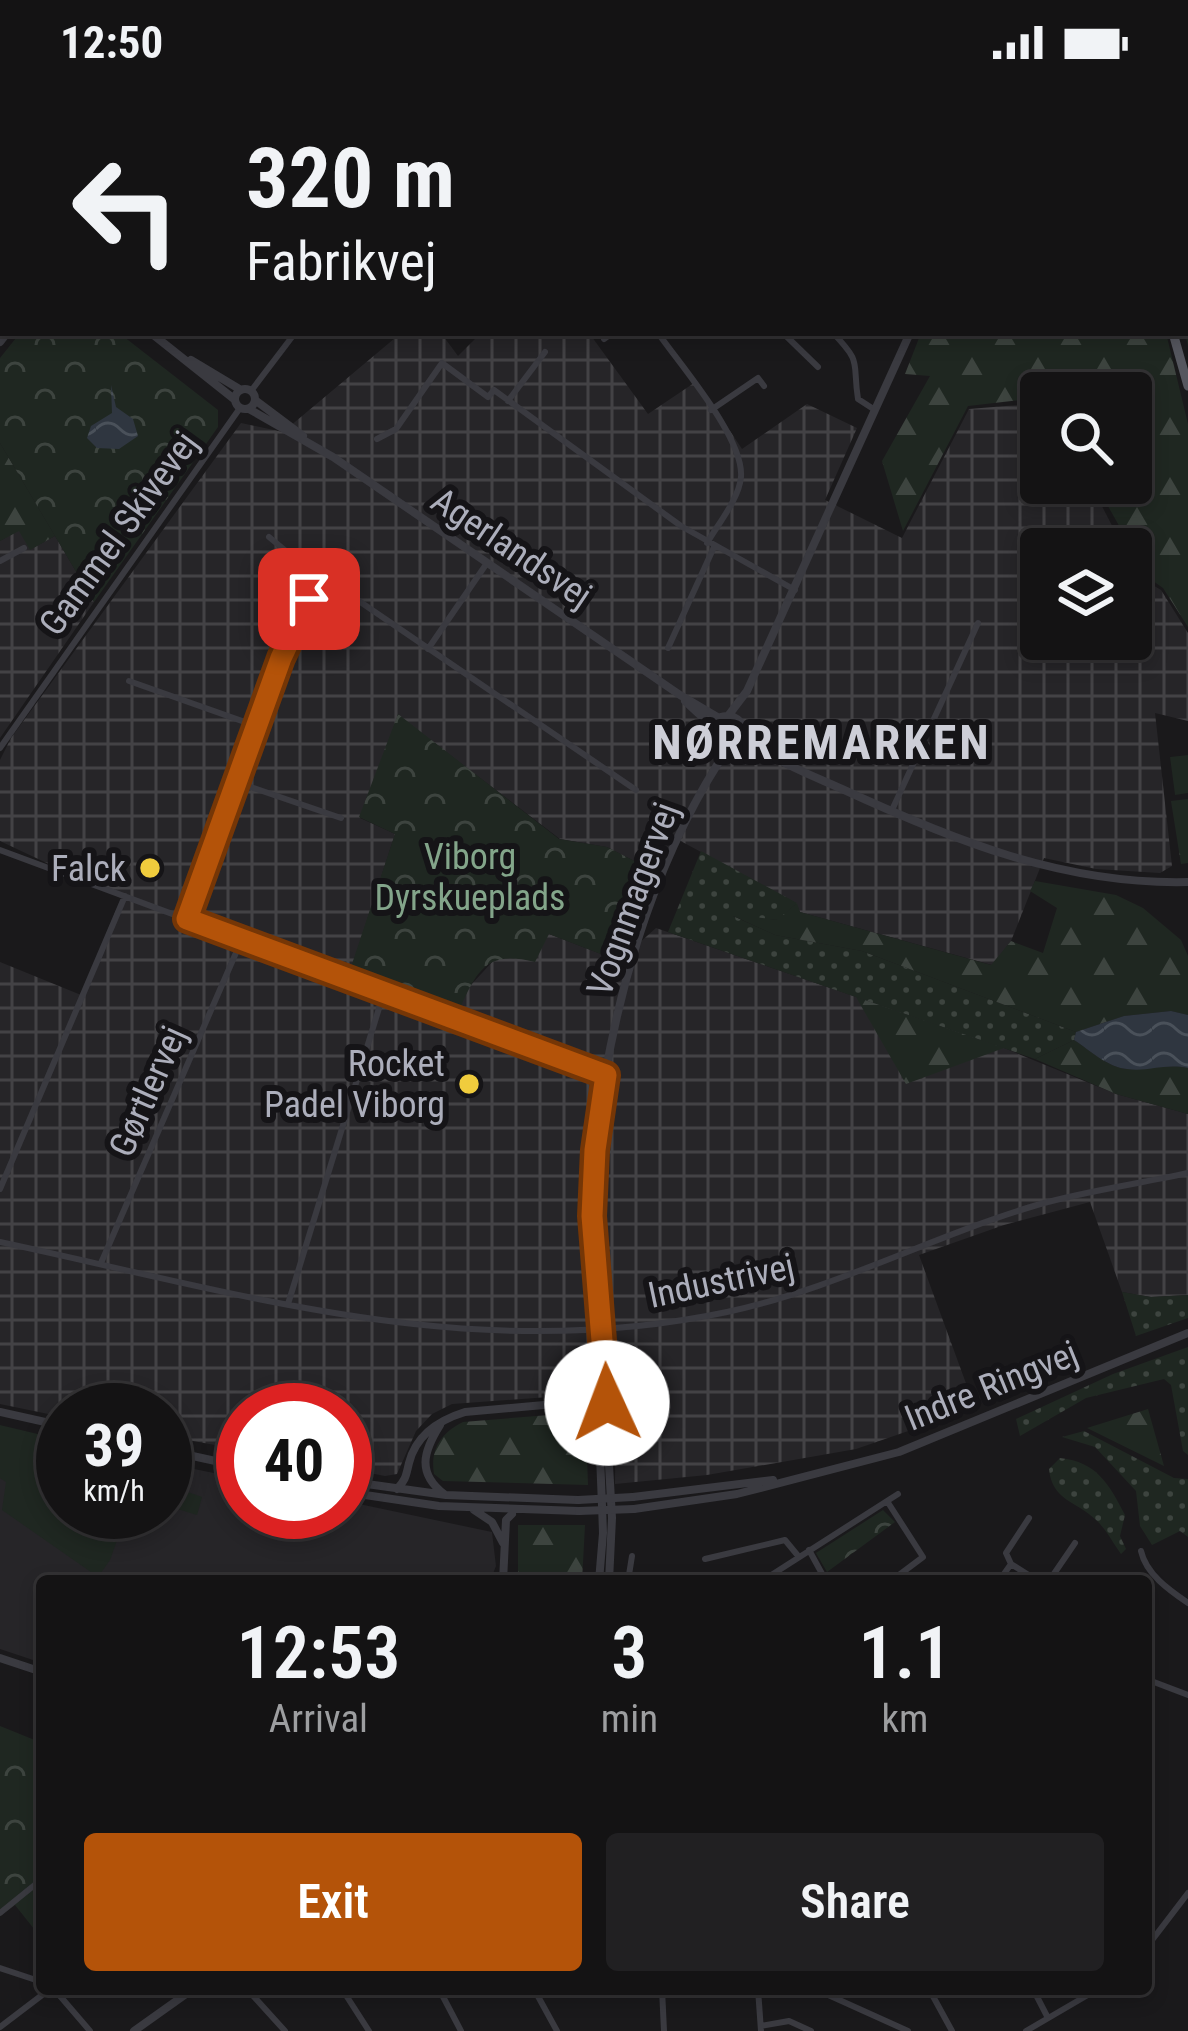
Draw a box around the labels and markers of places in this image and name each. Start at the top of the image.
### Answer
pin [258,548,360,650]
place label: Falck [51,848,126,890]
marker: Falck [137,855,163,881]
place label: Rocket Padel Viborg [264,1043,445,1126]
marker: Rocket Padel Viborg [456,1071,482,1097]

